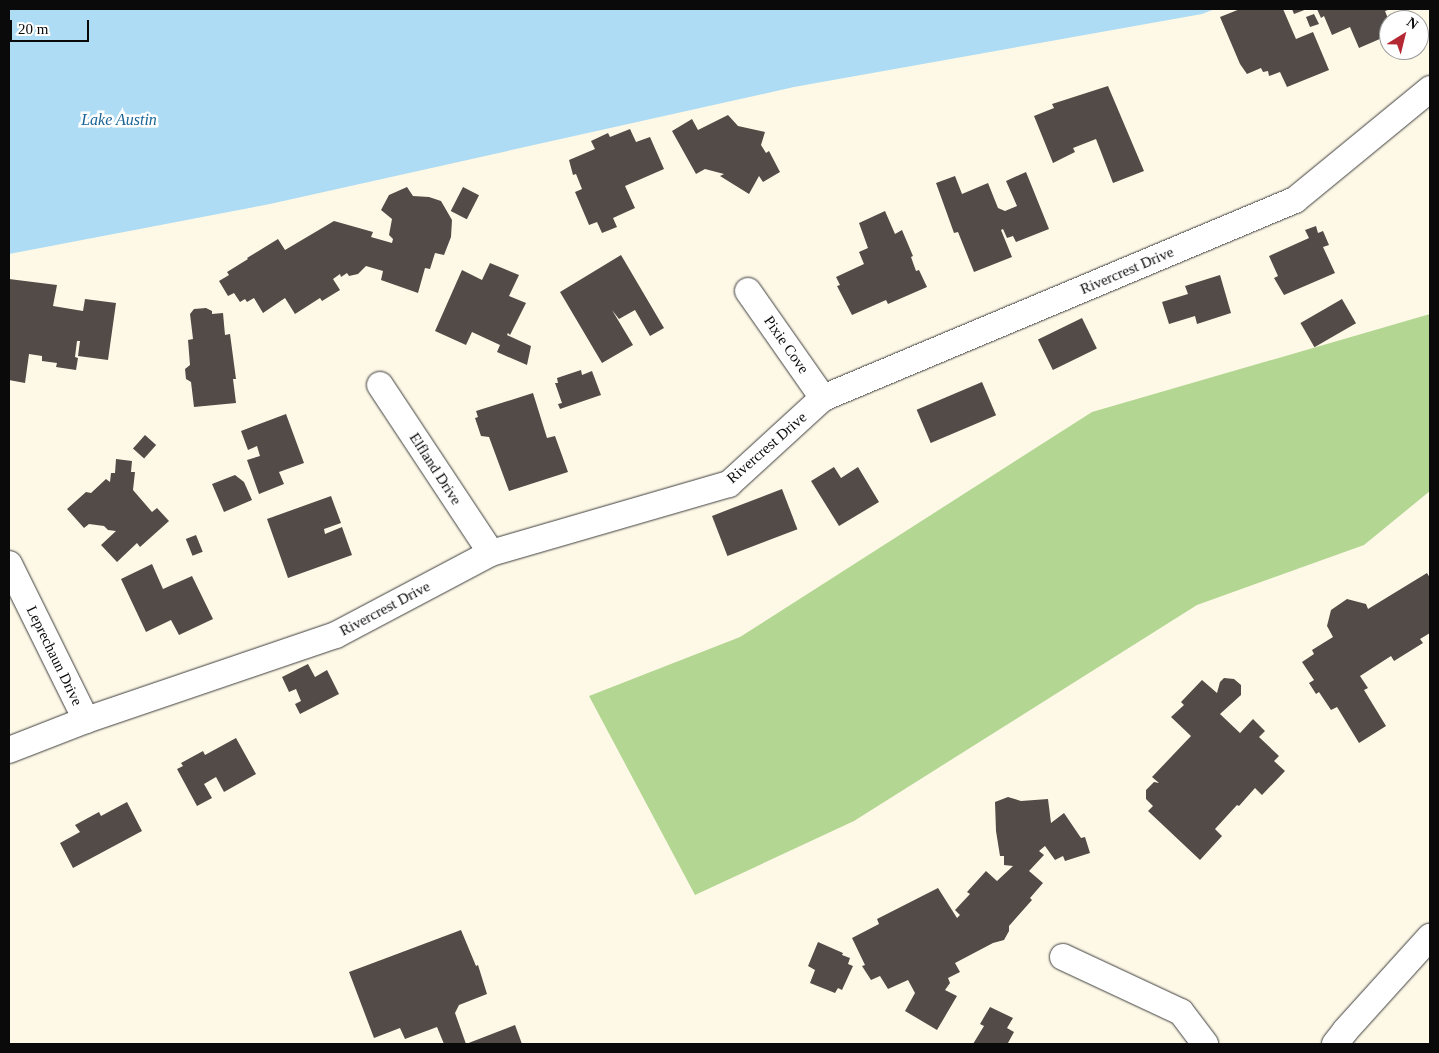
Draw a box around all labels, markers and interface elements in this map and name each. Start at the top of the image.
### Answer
scale bar [12,10,91,42]
north arrow [1379,10,1429,60]
text: N [1404,14,1421,32]
text: 20 m [18,21,48,37]
water label: Lake Austin [81,110,157,130]
street label: Rivercrest Drive [1078,243,1176,299]
street label: Pixie Cove [760,313,812,377]
street label: Rivercrest Drive [724,409,810,487]
street label: Elfland Drive [405,430,465,508]
street label: Rivercrest Drive [337,578,433,640]
street label: Leprechaun Drive [22,603,86,709]

